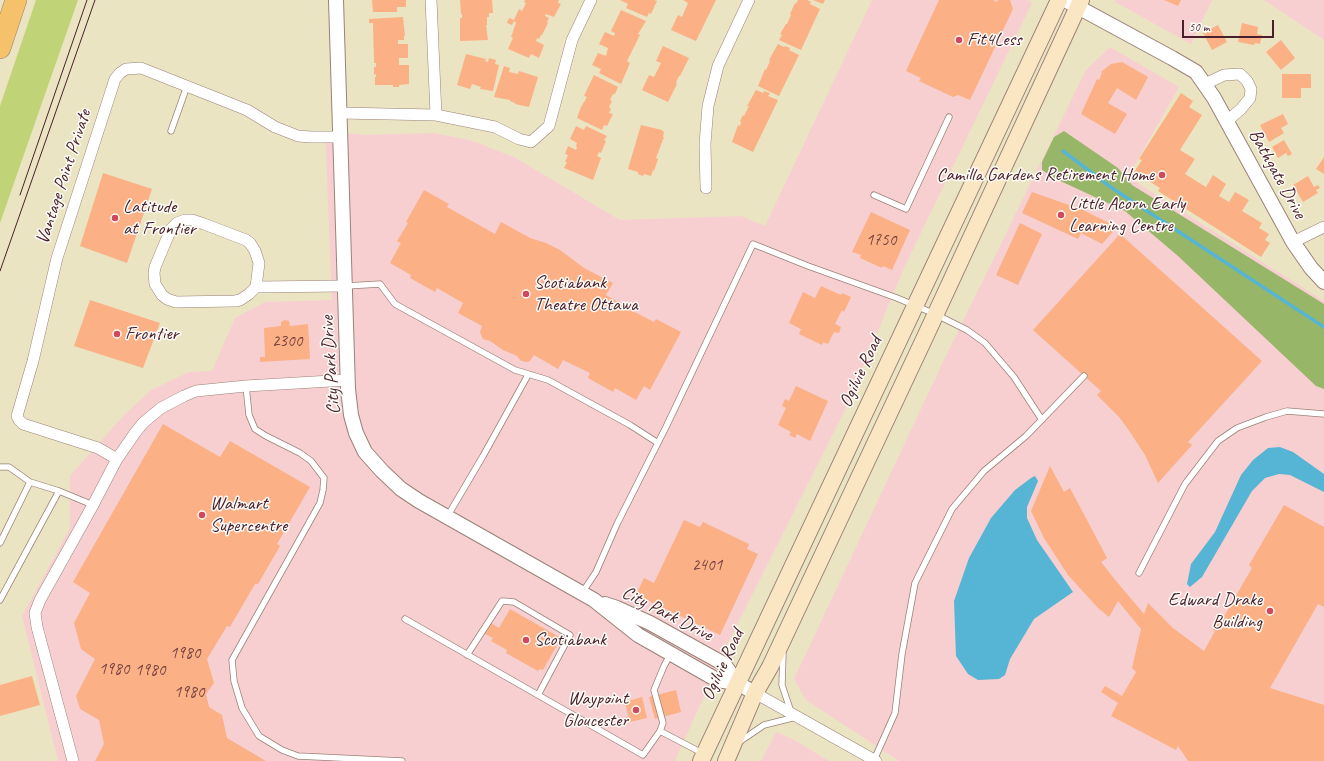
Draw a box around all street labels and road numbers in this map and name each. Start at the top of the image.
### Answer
street label: Vantage Point Private [31,107,97,247]
street label: Bathgate Drive [1243,125,1311,223]
street label: City Park Drive [316,315,346,415]
street label: Ogilvie Road [835,333,887,411]
street label: City Park Drive [618,581,716,647]
street label: Ogilvie Road [697,626,749,704]

